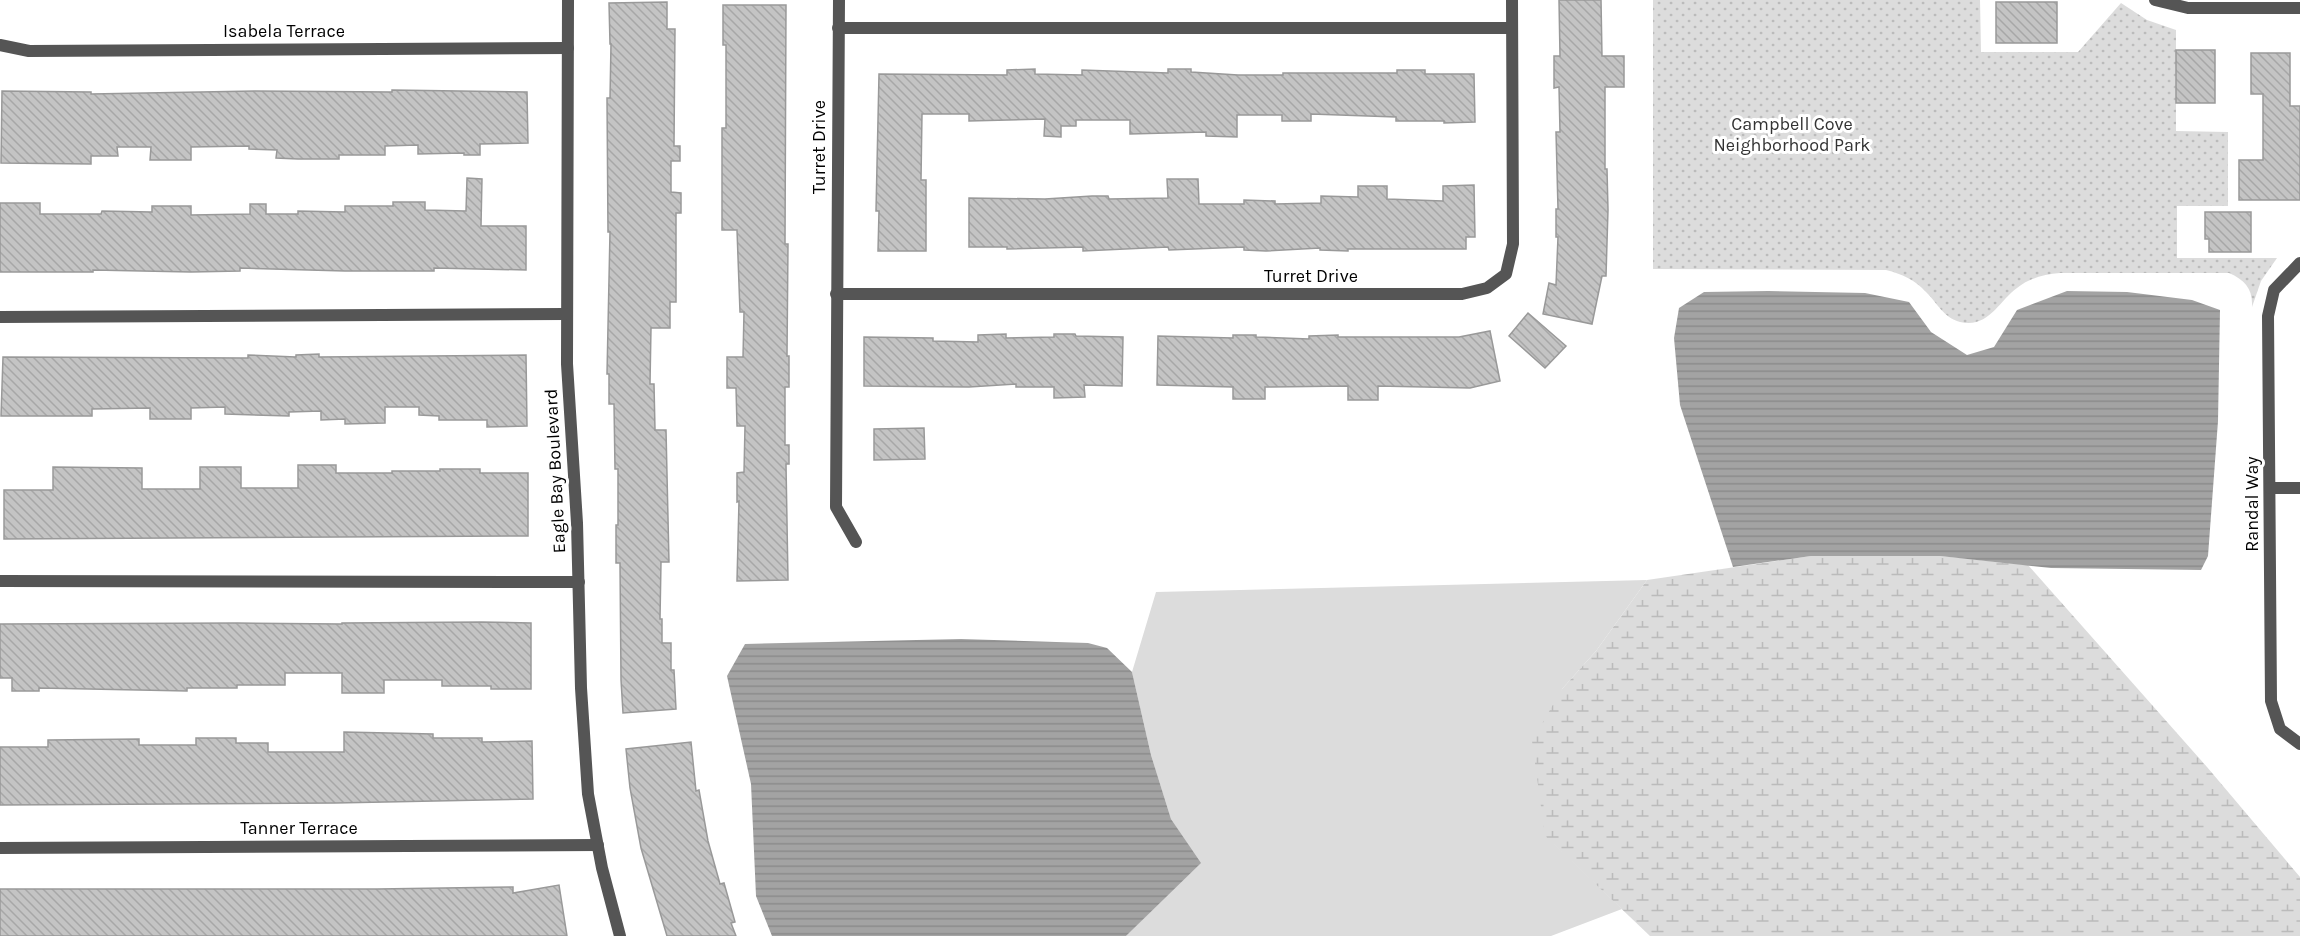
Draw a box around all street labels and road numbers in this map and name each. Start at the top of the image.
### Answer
street label: Isabela Terrace [223,20,345,42]
street label: Turret Drive [808,100,830,194]
street label: Turret Drive [1264,265,1358,287]
street label: Eagle Bay Boulevard [540,388,570,554]
street label: Randal Way [2241,456,2263,552]
street label: Tanner Terrace [240,817,358,839]

